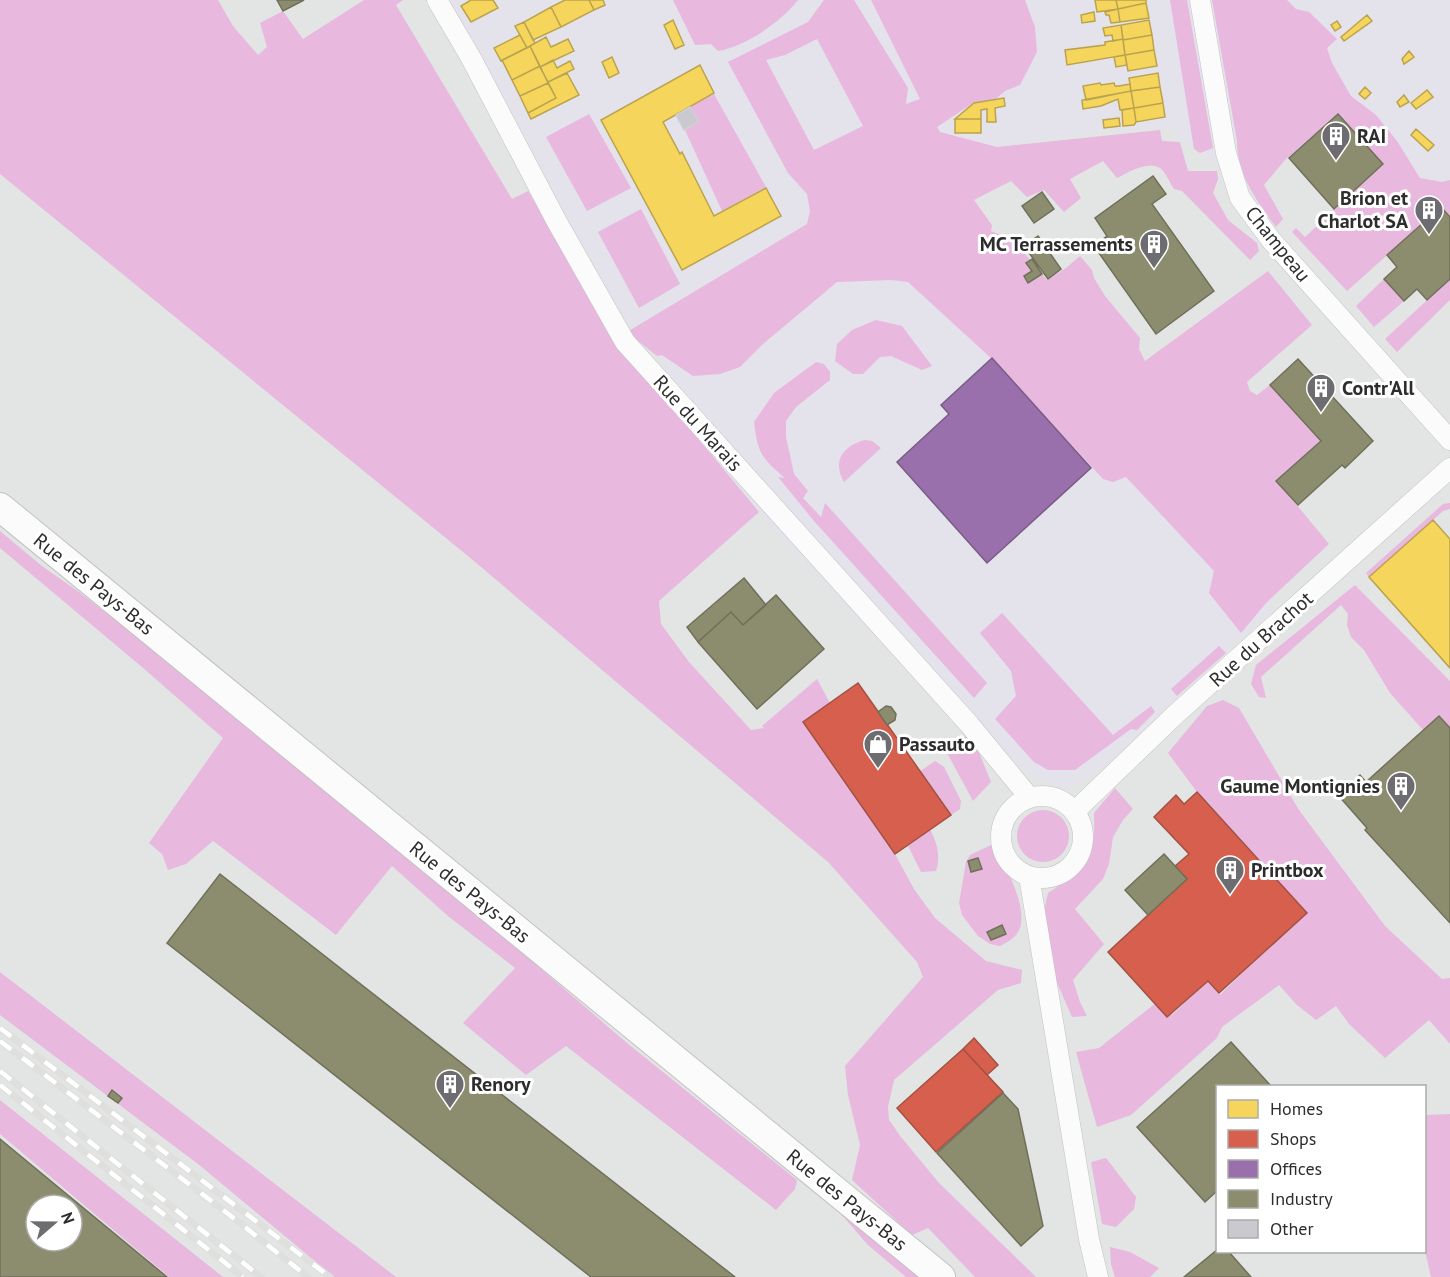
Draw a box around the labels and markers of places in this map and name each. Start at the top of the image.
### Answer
building icon: RAI [1320,120,1352,162]
place label: RAI [1357,123,1386,149]
place label: Brion et Charlot SA [1318,185,1409,234]
building icon: Brion et Charlot SA [1413,194,1445,236]
building icon: MC Terrassements [1138,228,1170,270]
place label: MC Terrassements [980,231,1133,257]
building icon: Contr'All [1305,372,1337,414]
place label: Contr'All [1342,375,1415,401]
shop icon: Passauto [862,728,894,770]
place label: Passauto [899,731,975,757]
building icon: Gaume Montignies [1385,770,1417,812]
place label: Gaume Montignies [1220,773,1380,799]
building icon: Printbox [1214,854,1246,896]
place label: Printbox [1251,857,1324,883]
building icon: Renory [434,1068,466,1110]
place label: Renory [471,1071,531,1097]

